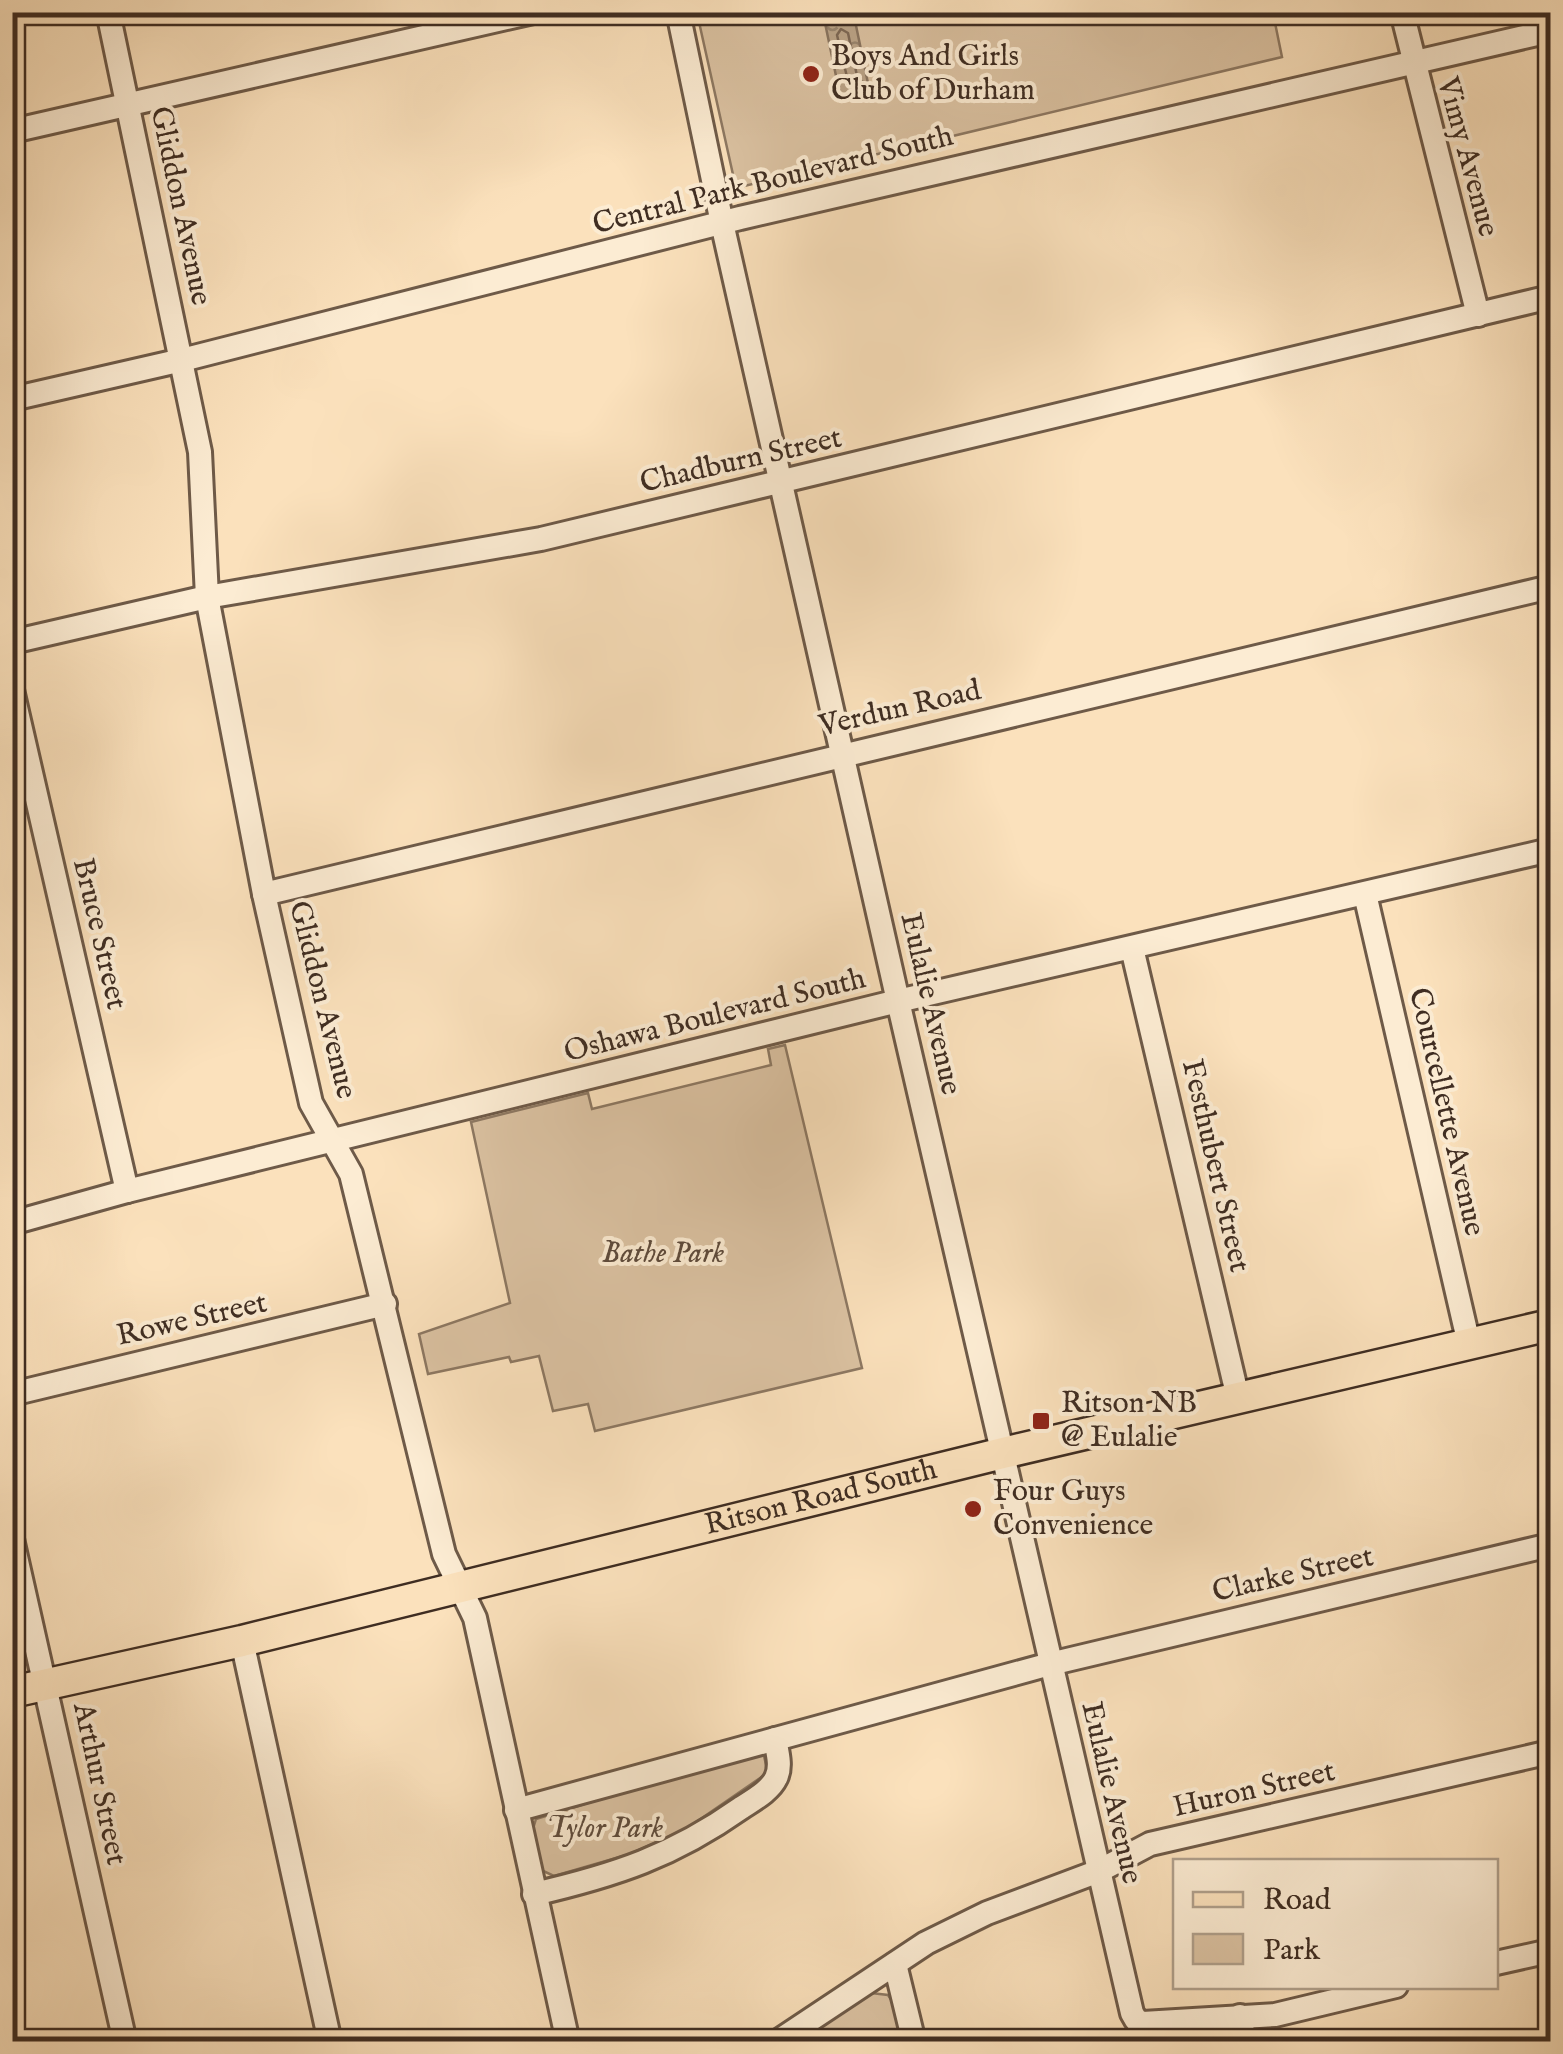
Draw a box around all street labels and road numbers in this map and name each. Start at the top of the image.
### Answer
street label: Vimy Avenue [1427,72,1507,241]
street label: Gliddon Avenue [140,103,220,309]
street label: Central Park Boulevard South [589,118,957,244]
street label: Chadburn Street [636,419,846,503]
street label: Verdun Road [814,672,986,746]
street label: Bruce Street [63,855,135,1013]
street label: Gliddon Avenue [279,897,365,1103]
street label: Eulalie Avenue [891,909,969,1099]
street label: Oshawa Boulevard South [560,960,870,1072]
street label: Courcellette Avenue [1399,984,1493,1240]
street label: Festhubert Street [1172,1056,1258,1276]
street label: Rowe Street [113,1284,271,1356]
street label: Ritson Road South [701,1451,941,1545]
street label: Clarke Street [1209,1538,1377,1612]
street label: Arthur Street [63,1698,135,1869]
street label: Eulalie Avenue [1072,1698,1150,1888]
street label: Huron Street [1169,1753,1339,1827]

